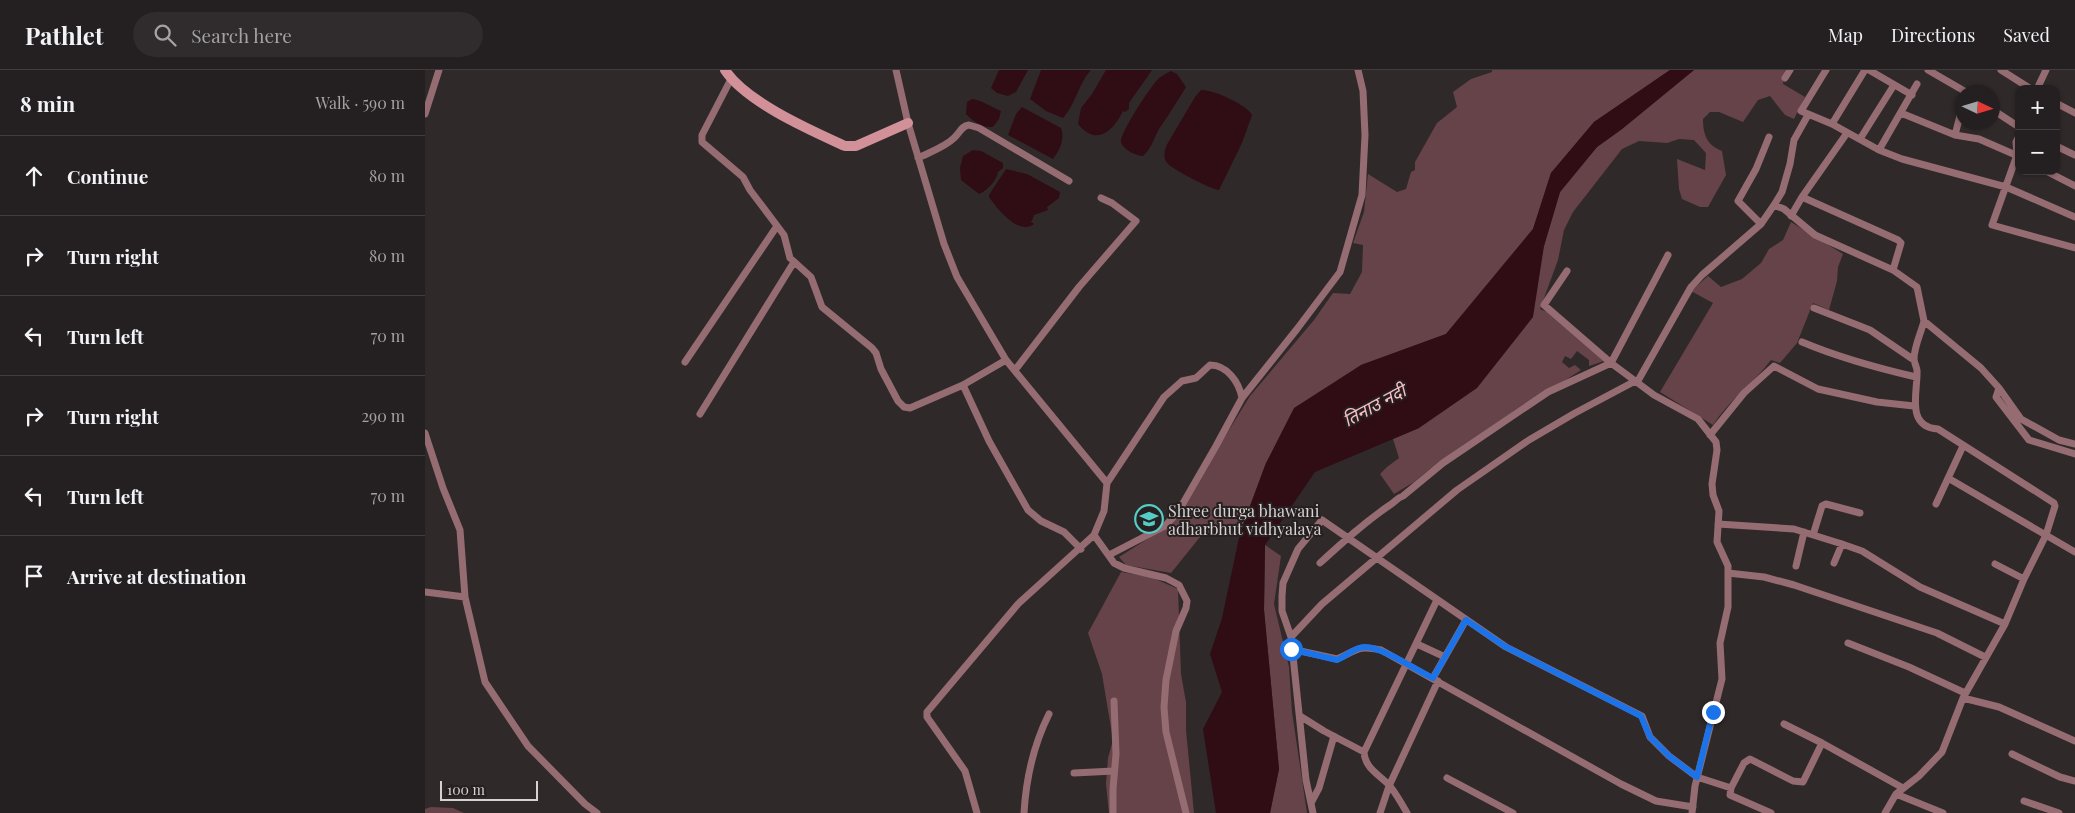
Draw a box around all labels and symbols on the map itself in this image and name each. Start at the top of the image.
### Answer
north arrow [1955,85,2000,130]
water label: तिनाउ नदी [1338,377,1413,432]
place label: Shree durga bhawani adharbhut vidhyalaya [1168,500,1321,539]
school or university icon: Shree durga bhawani adharbhut vidhyalaya [1134,504,1164,534]
route start [1280,638,1303,661]
route end [1702,701,1725,724]
scale bar [440,778,537,801]

